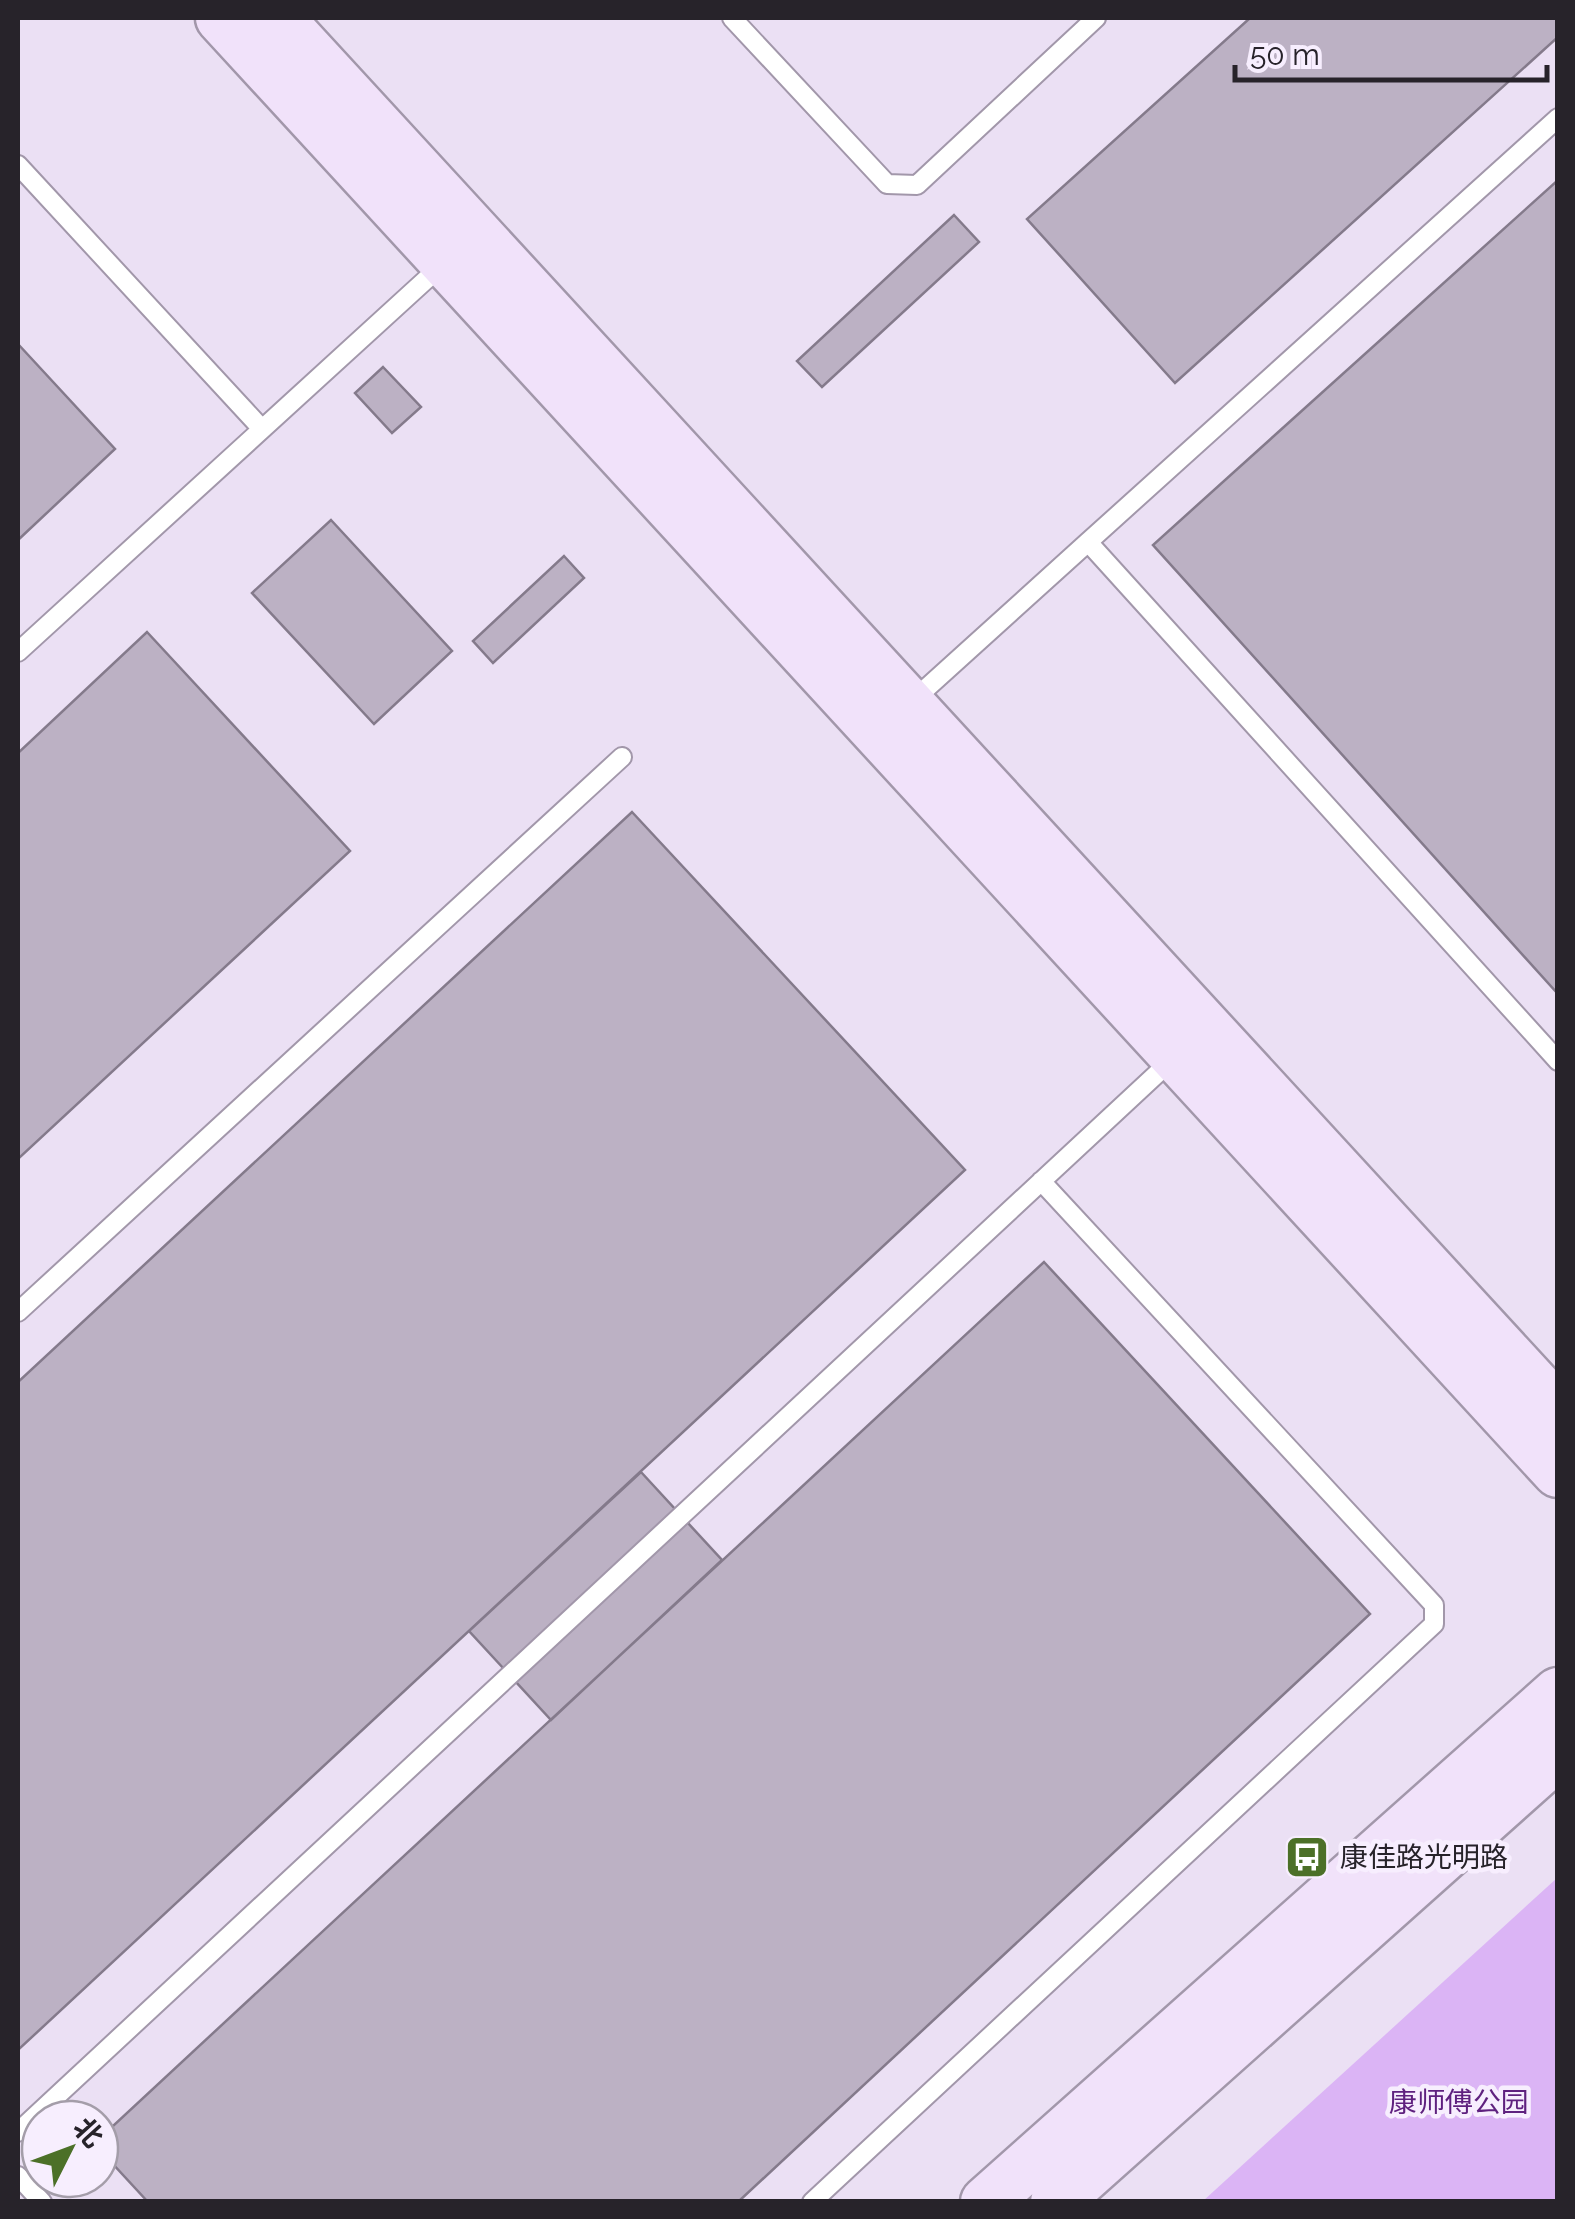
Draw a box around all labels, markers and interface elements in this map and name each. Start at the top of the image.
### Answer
scale bar [1235,20,1548,82]
text: 50 m [1250,37,1320,72]
bus stop icon: 康佳路光明路 [1284,1834,1330,1880]
place label: 康佳路光明路 [1340,1841,1508,1874]
park label: 康师傅公园 [1389,2086,1529,2119]
north arrow [20,2099,120,2199]
text: 北 [67,2111,110,2154]

